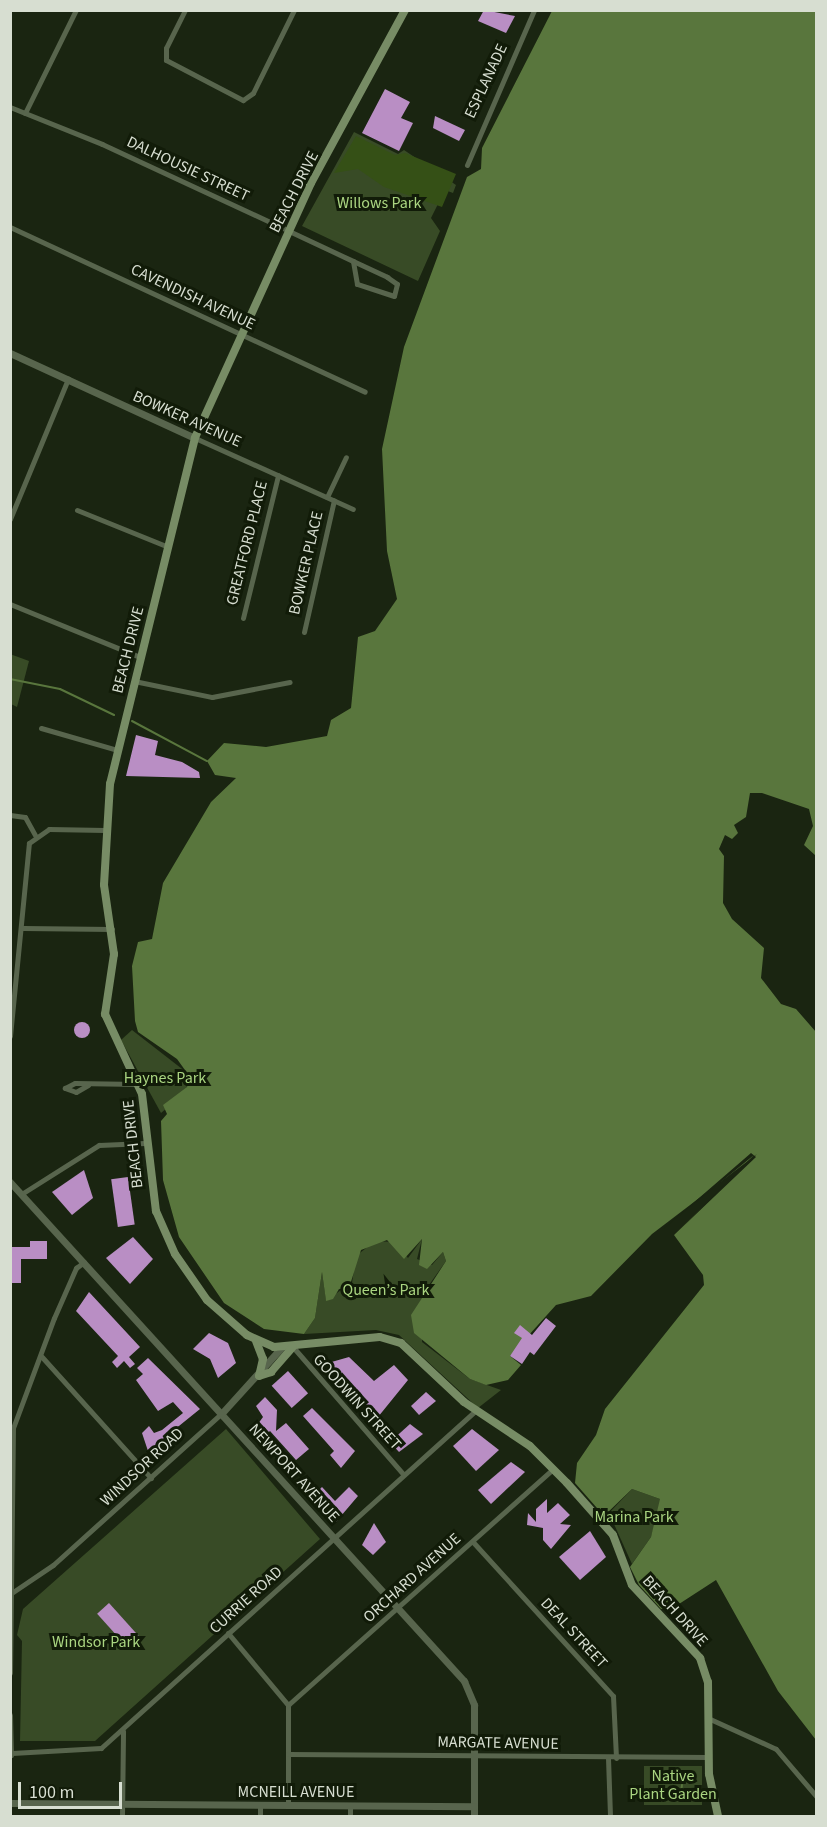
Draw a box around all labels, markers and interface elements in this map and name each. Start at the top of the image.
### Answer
street label: ESPLANADE [460,41,512,121]
street label: DALHOUSIE STREET [124,132,252,206]
street label: BEACH DRIVE [265,148,323,236]
park label: Willows Park [337,193,421,213]
street label: CAVENDISH AVENUE [128,260,258,334]
street label: BOWKER AVENUE [130,386,244,452]
street label: GREATFORD PLACE [222,479,272,607]
street label: BOWKER PLACE [285,509,327,617]
street label: BEACH DRIVE [108,605,148,695]
park label: Haynes Park [124,1068,206,1088]
street label: BEACH DRIVE [119,1099,147,1189]
park label: Queen’s Park [343,1280,429,1300]
street label: GOODWIN STREET [309,1350,405,1454]
street label: NEWPORT AVENUE [245,1420,343,1526]
street label: WINDSOR ROAD [96,1424,188,1510]
park label: Marina Park [594,1507,674,1527]
street label: ORCHARD AVENUE [359,1529,465,1627]
street label: CURRIE ROAD [206,1562,286,1638]
street label: BEACH DRIVE [638,1572,712,1650]
street label: DEAL STREET [537,1594,611,1672]
park label: Windsor Park [52,1632,140,1652]
street label: MARGATE AVENUE [437,1732,559,1754]
park label: Native Plant Garden [629,1766,717,1804]
scale bar [21,1770,124,1808]
text: 100 m [29,1780,74,1805]
street label: MCNEILL AVENUE [238,1782,354,1802]

